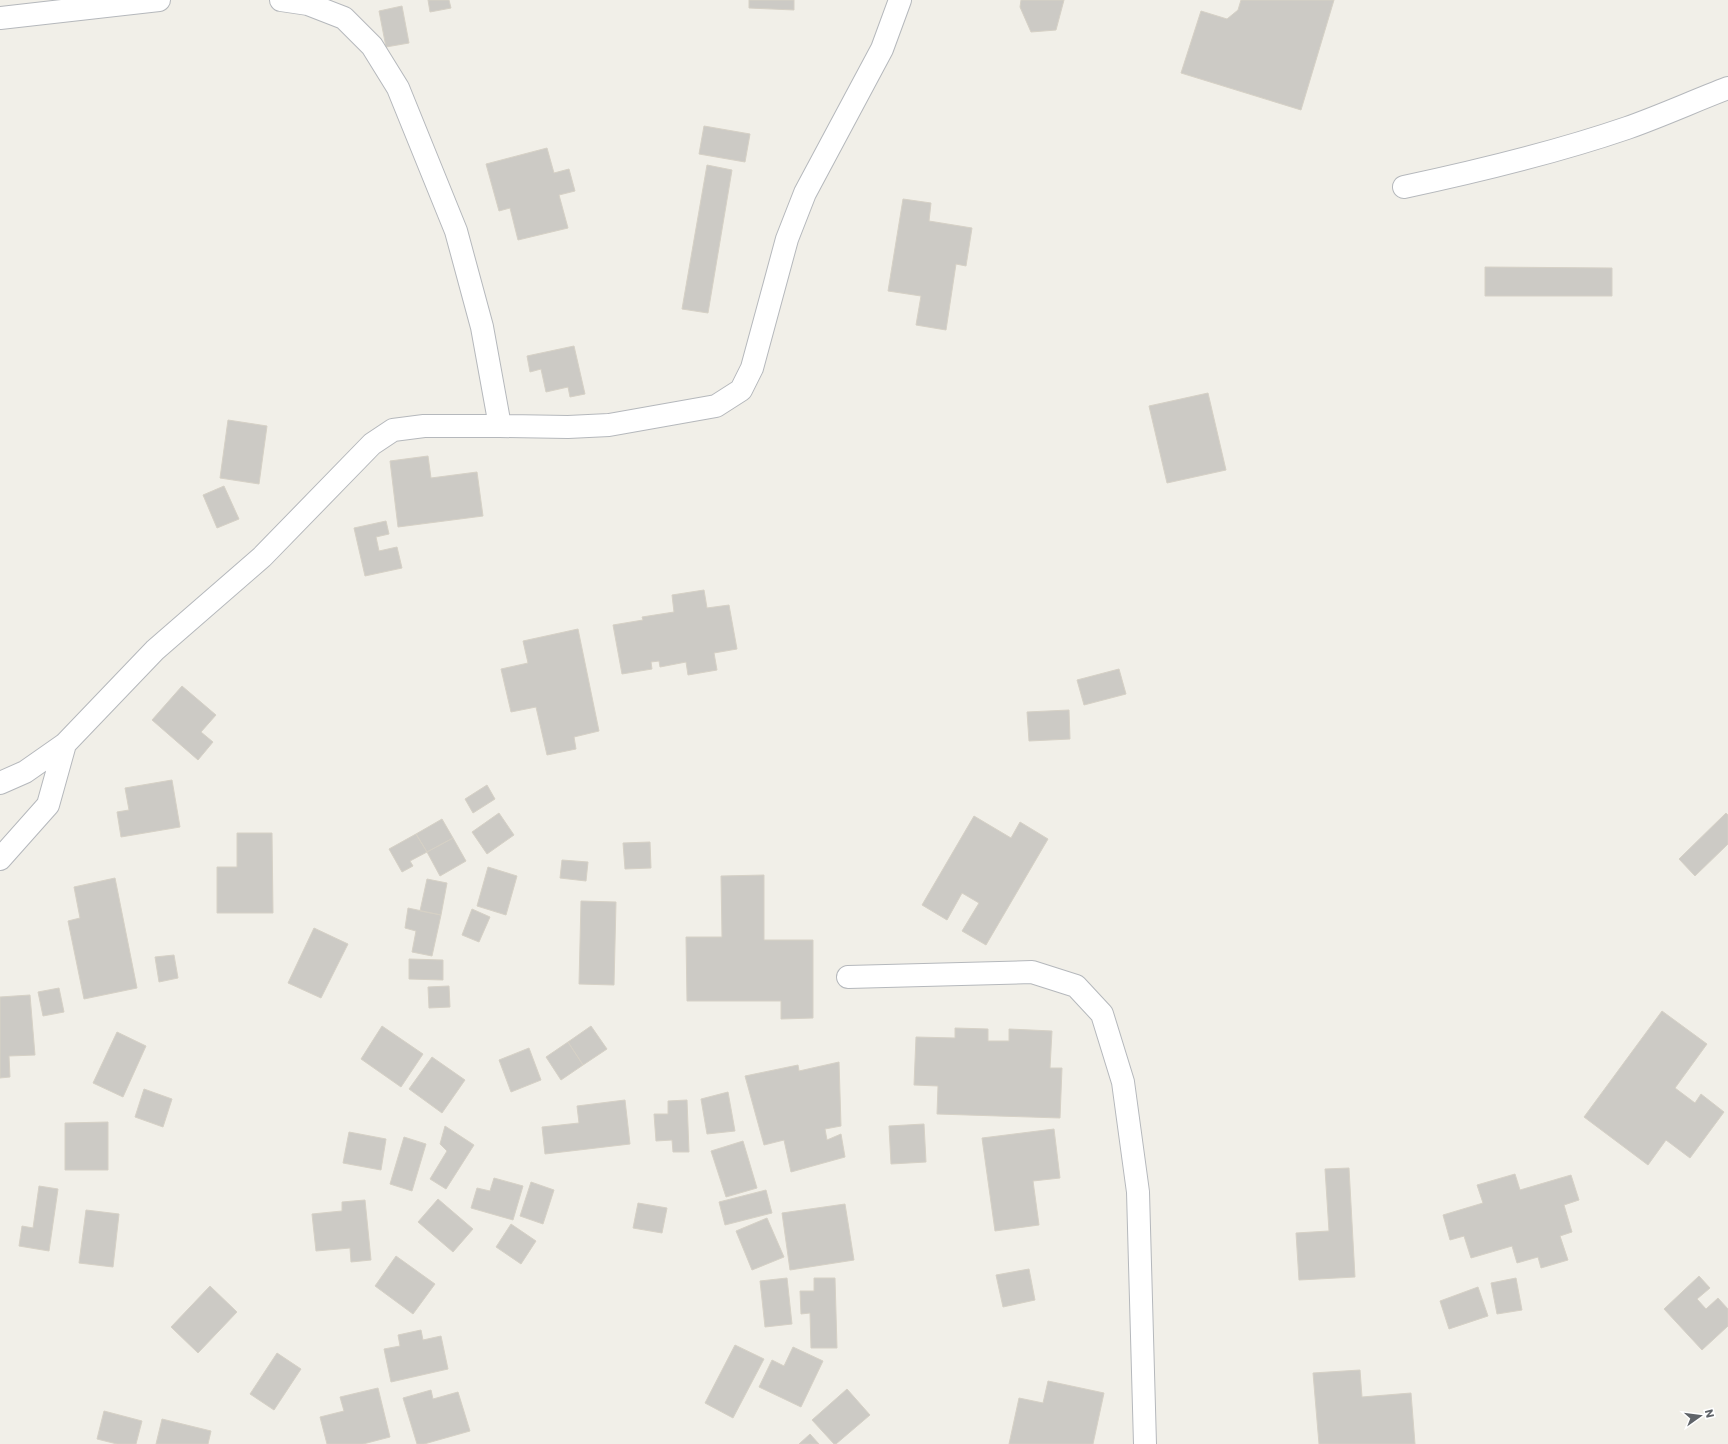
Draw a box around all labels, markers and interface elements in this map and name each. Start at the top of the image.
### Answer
north arrow [1680,1396,1720,1436]
text: N [1701,1408,1718,1420]

